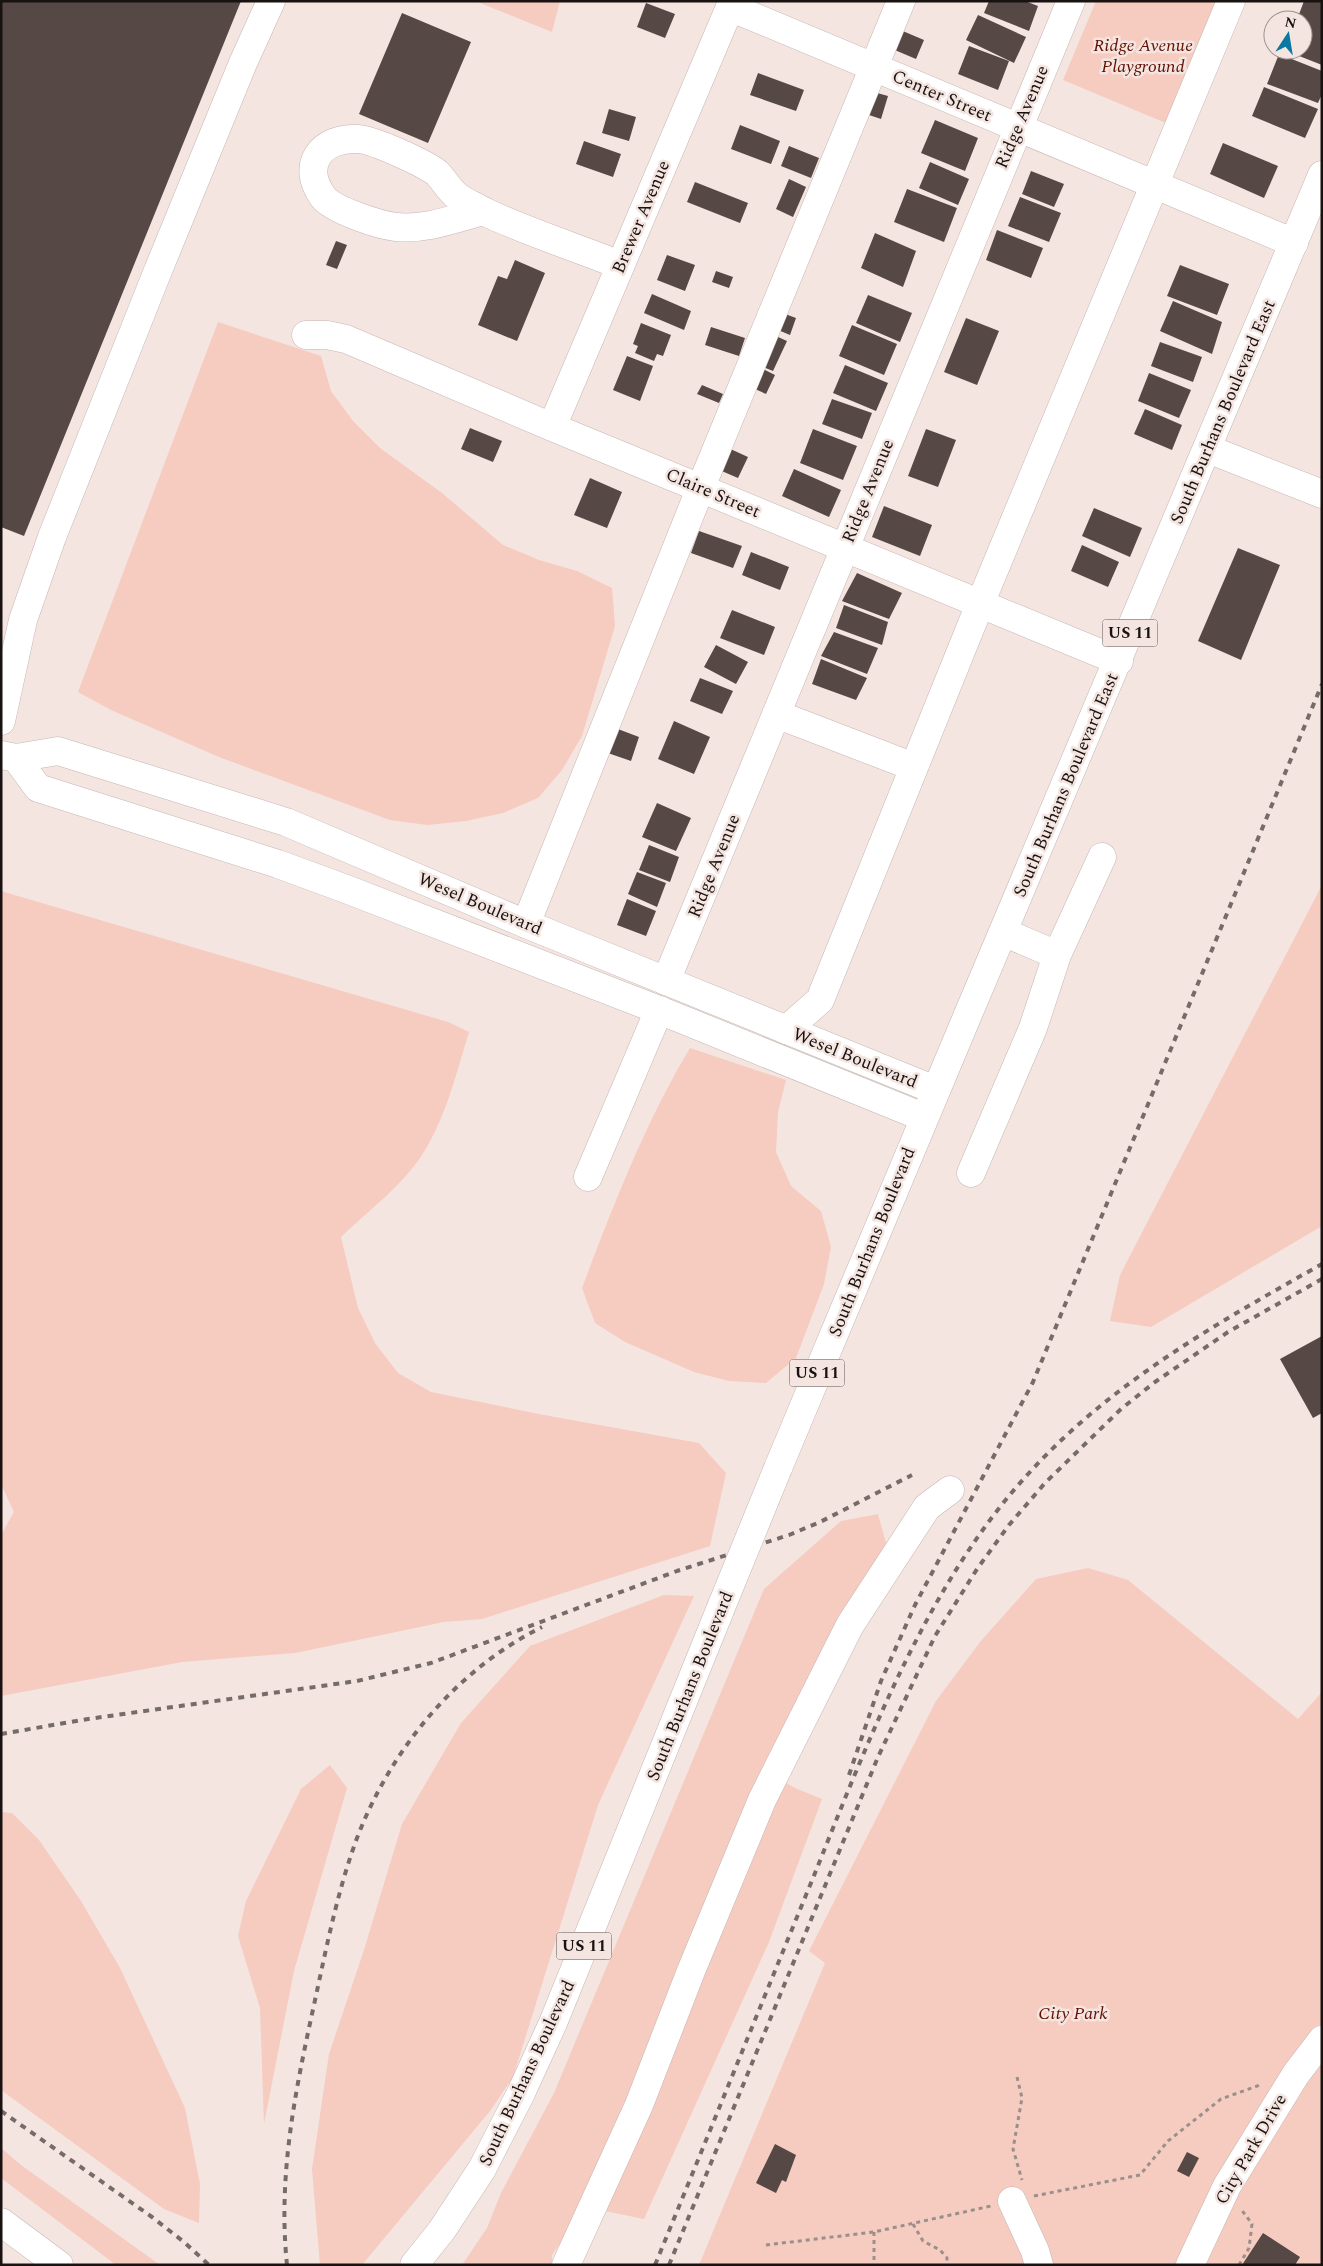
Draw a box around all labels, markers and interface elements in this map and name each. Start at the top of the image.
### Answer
north arrow [1263,10,1313,60]
text: N [1283,11,1298,34]
park label: Ridge Avenue Playground [1093,32,1193,80]
street label: Ridge Avenue [988,61,1056,173]
street label: Center Street [888,63,996,129]
street label: Brewer Avenue [605,156,677,278]
street label: South Burhans Boulevard East [1163,296,1283,528]
street label: Ridge Avenue [835,435,901,547]
street label: Claire Street [662,461,764,525]
road number: US 11 [1102,620,1158,646]
street label: South Burhans Boulevard East [1006,669,1126,901]
street label: Ridge Avenue [681,810,747,922]
street label: Wesel Boulevard [414,866,546,942]
street label: Wesel Boulevard [788,1021,922,1095]
street label: South Burhans Boulevard [822,1143,922,1341]
road number: US 11 [790,1360,844,1386]
street label: South Burhans Boulevard [640,1587,740,1785]
road number: US 11 [556,1932,612,1960]
street label: South Burhans Boulevard [472,1975,582,2171]
park label: City Park [1038,2000,1108,2027]
street label: City Park Drive [1208,2089,1294,2209]

